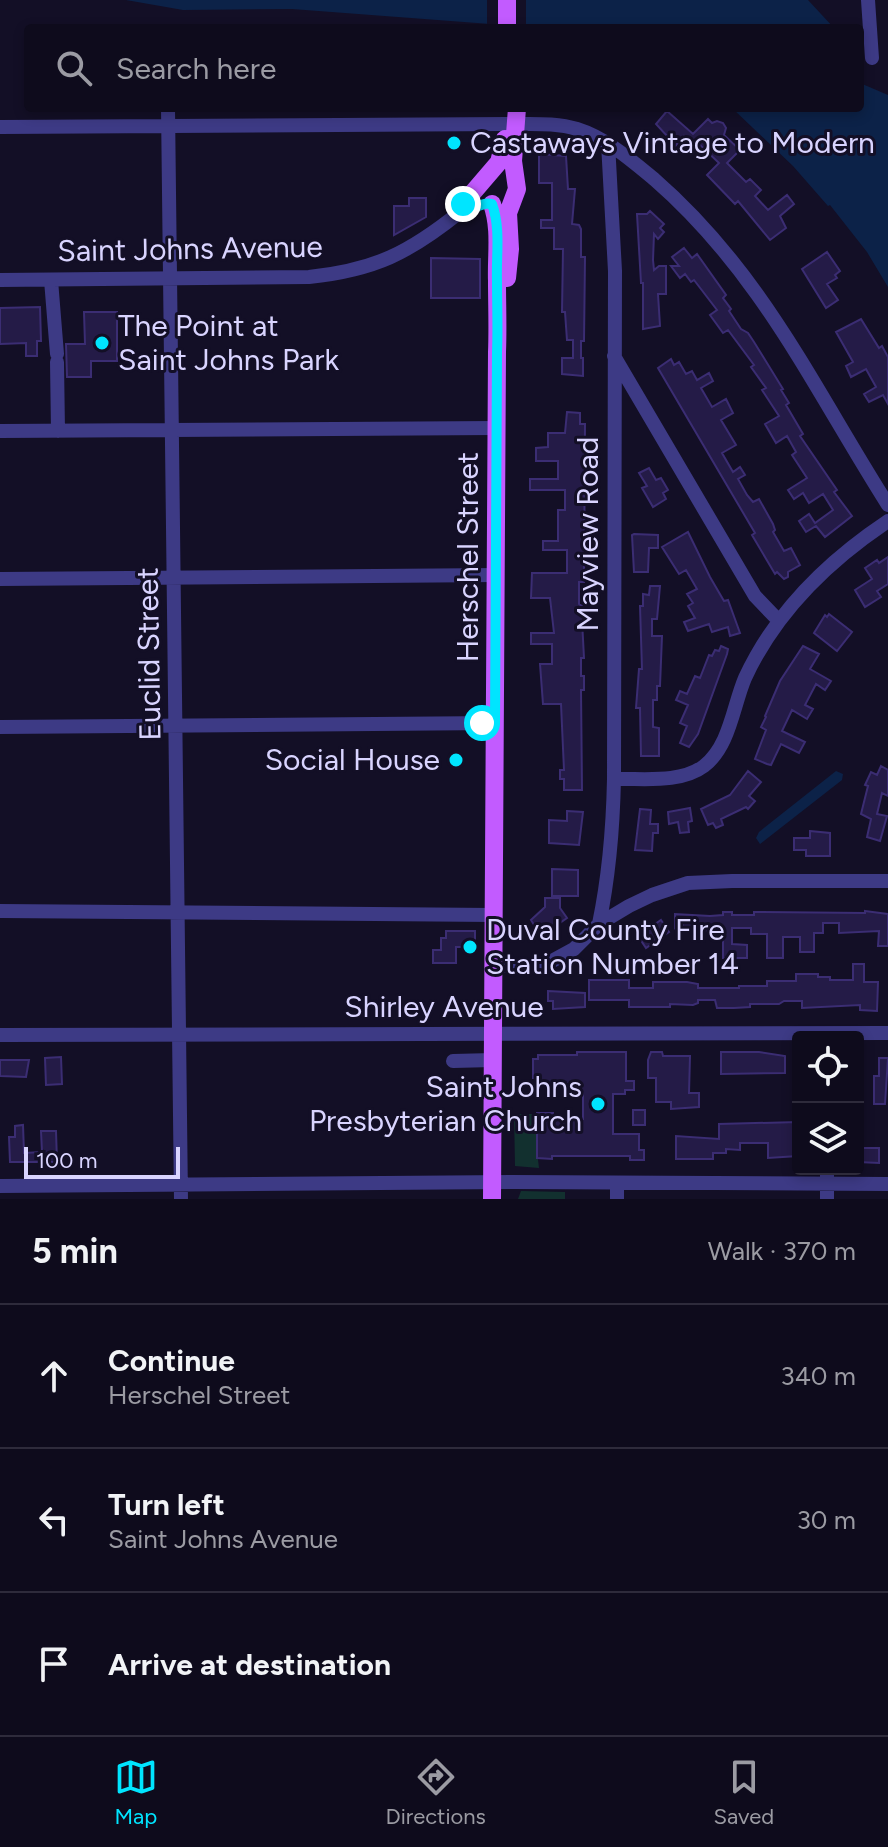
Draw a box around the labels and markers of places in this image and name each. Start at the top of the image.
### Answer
place label: Castaways Vintage to Modern [470,124,875,161]
marker: Castaways Vintage to Modern [445,134,463,152]
place label: The Point at Saint Johns Park [118,307,339,378]
marker: The Point at Saint Johns Park [93,334,111,352]
place label: Social House [265,741,440,778]
marker: Social House [447,751,465,769]
place label: Duval County Fire Station Number 14 [486,911,739,982]
marker: Duval County Fire Station Number 14 [461,938,479,956]
place label: Saint Johns Presbyterian Church [309,1068,582,1139]
marker: Saint Johns Presbyterian Church [589,1095,607,1113]

